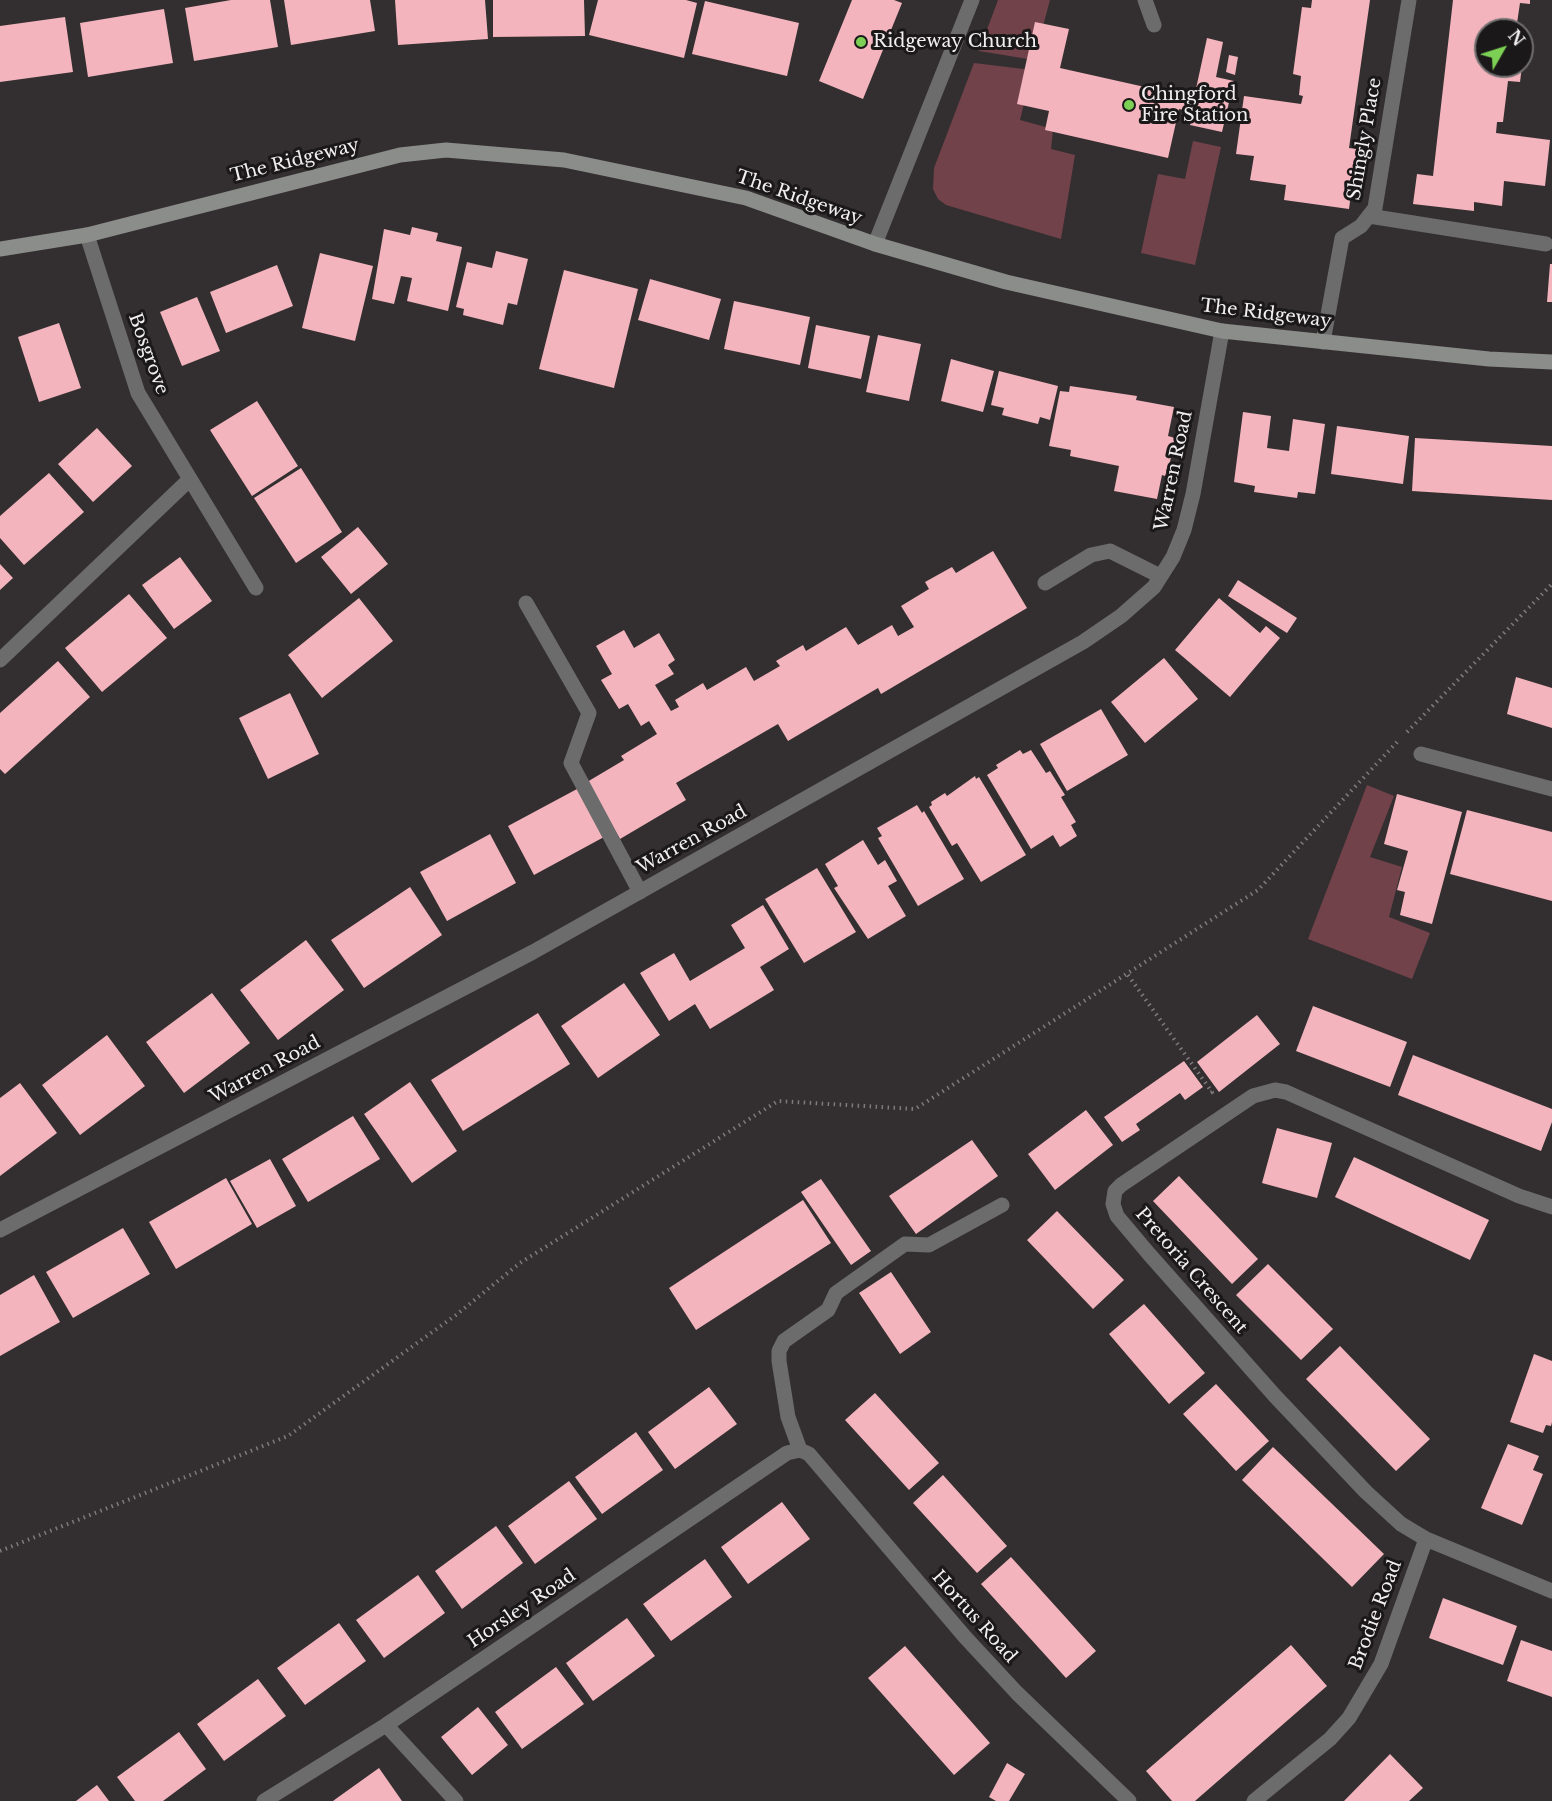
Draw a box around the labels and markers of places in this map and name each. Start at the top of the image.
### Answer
place label: Ridgeway Church [873,31,1037,53]
marker: Ridgeway Church [854,35,868,49]
place label: Chingford Fire Station [1141,84,1248,127]
marker: Chingford Fire Station [1122,98,1136,112]

